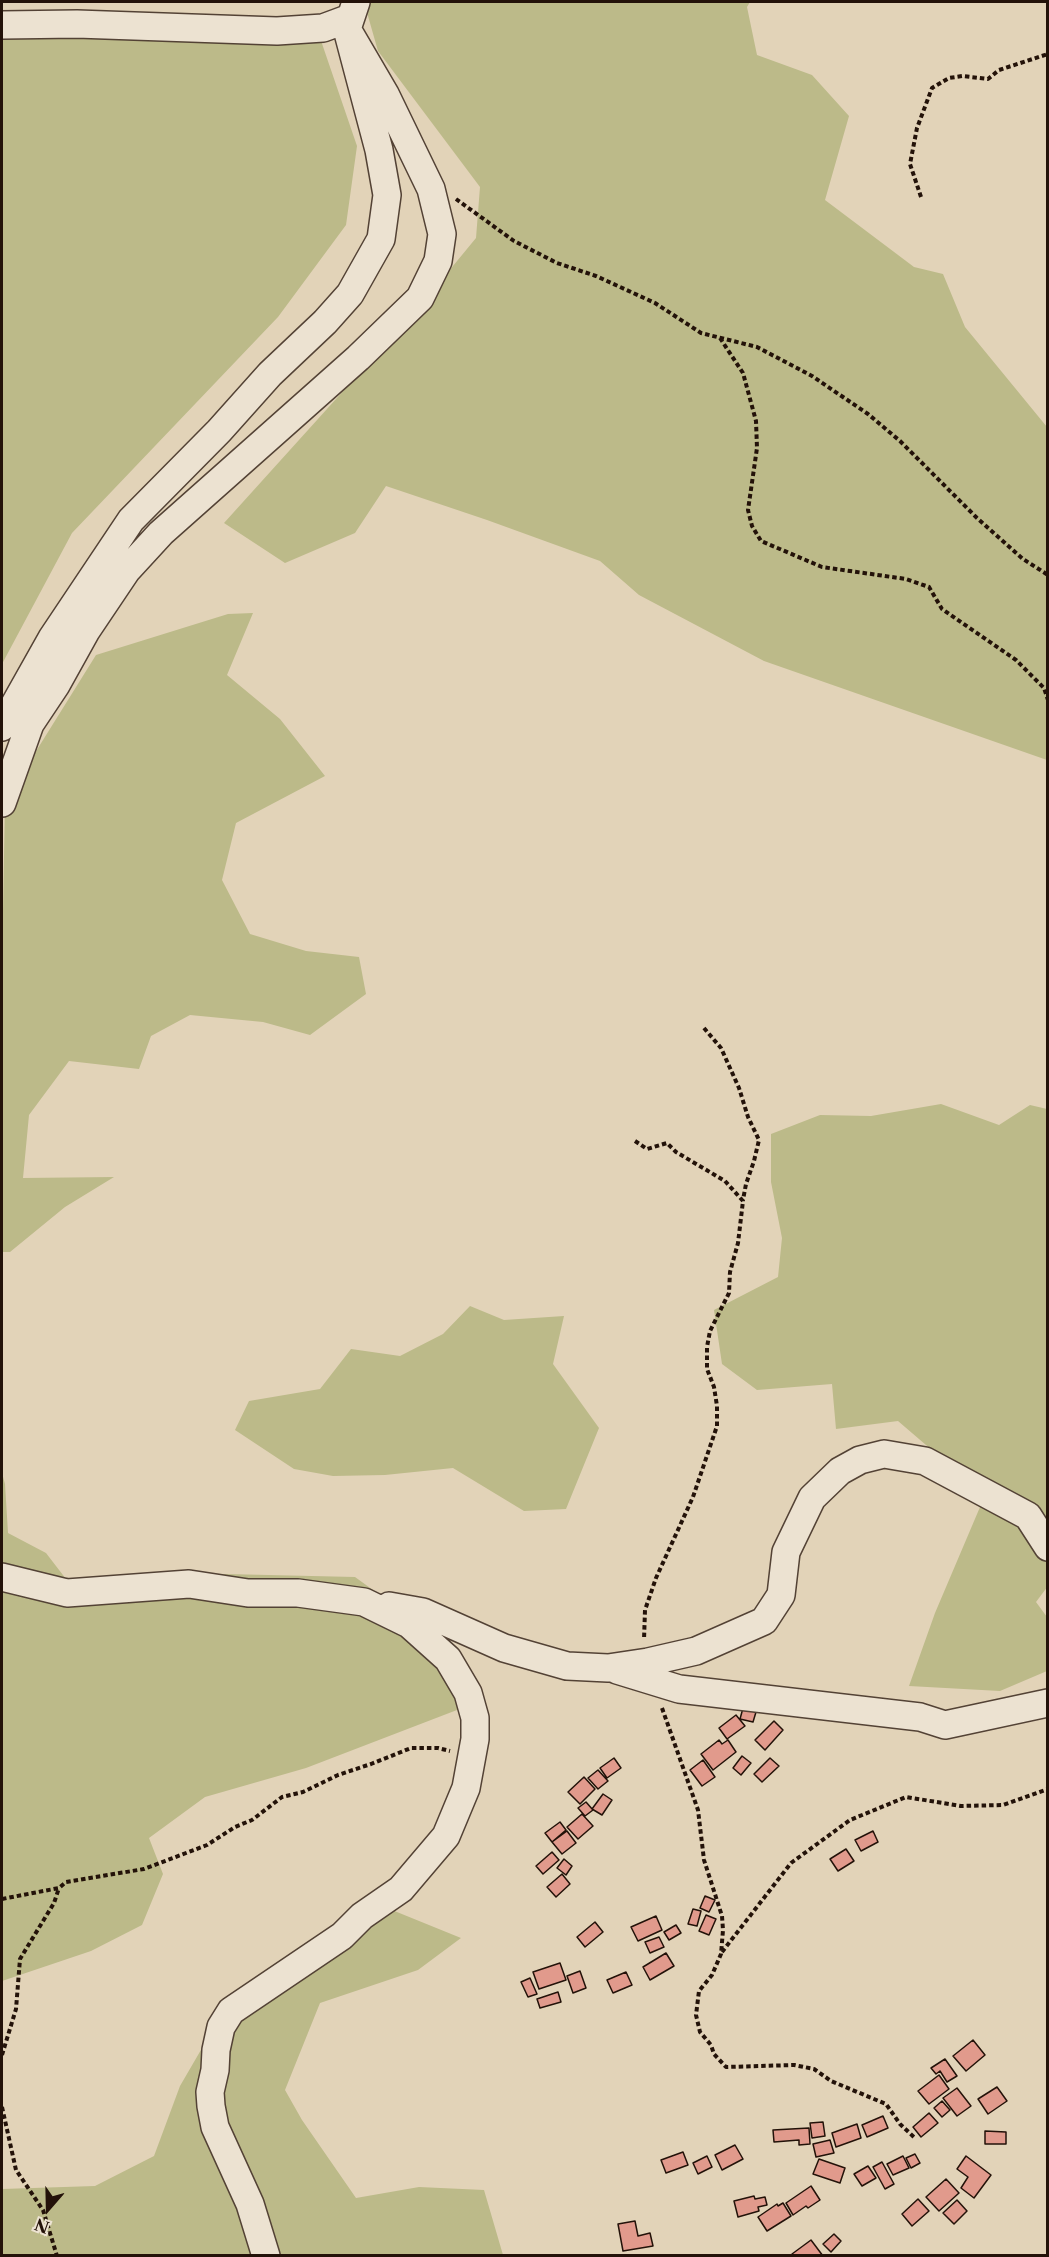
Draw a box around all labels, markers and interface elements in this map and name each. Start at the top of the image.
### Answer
north arrow [18,2179,78,2239]
text: N [32,2214,52,2238]

